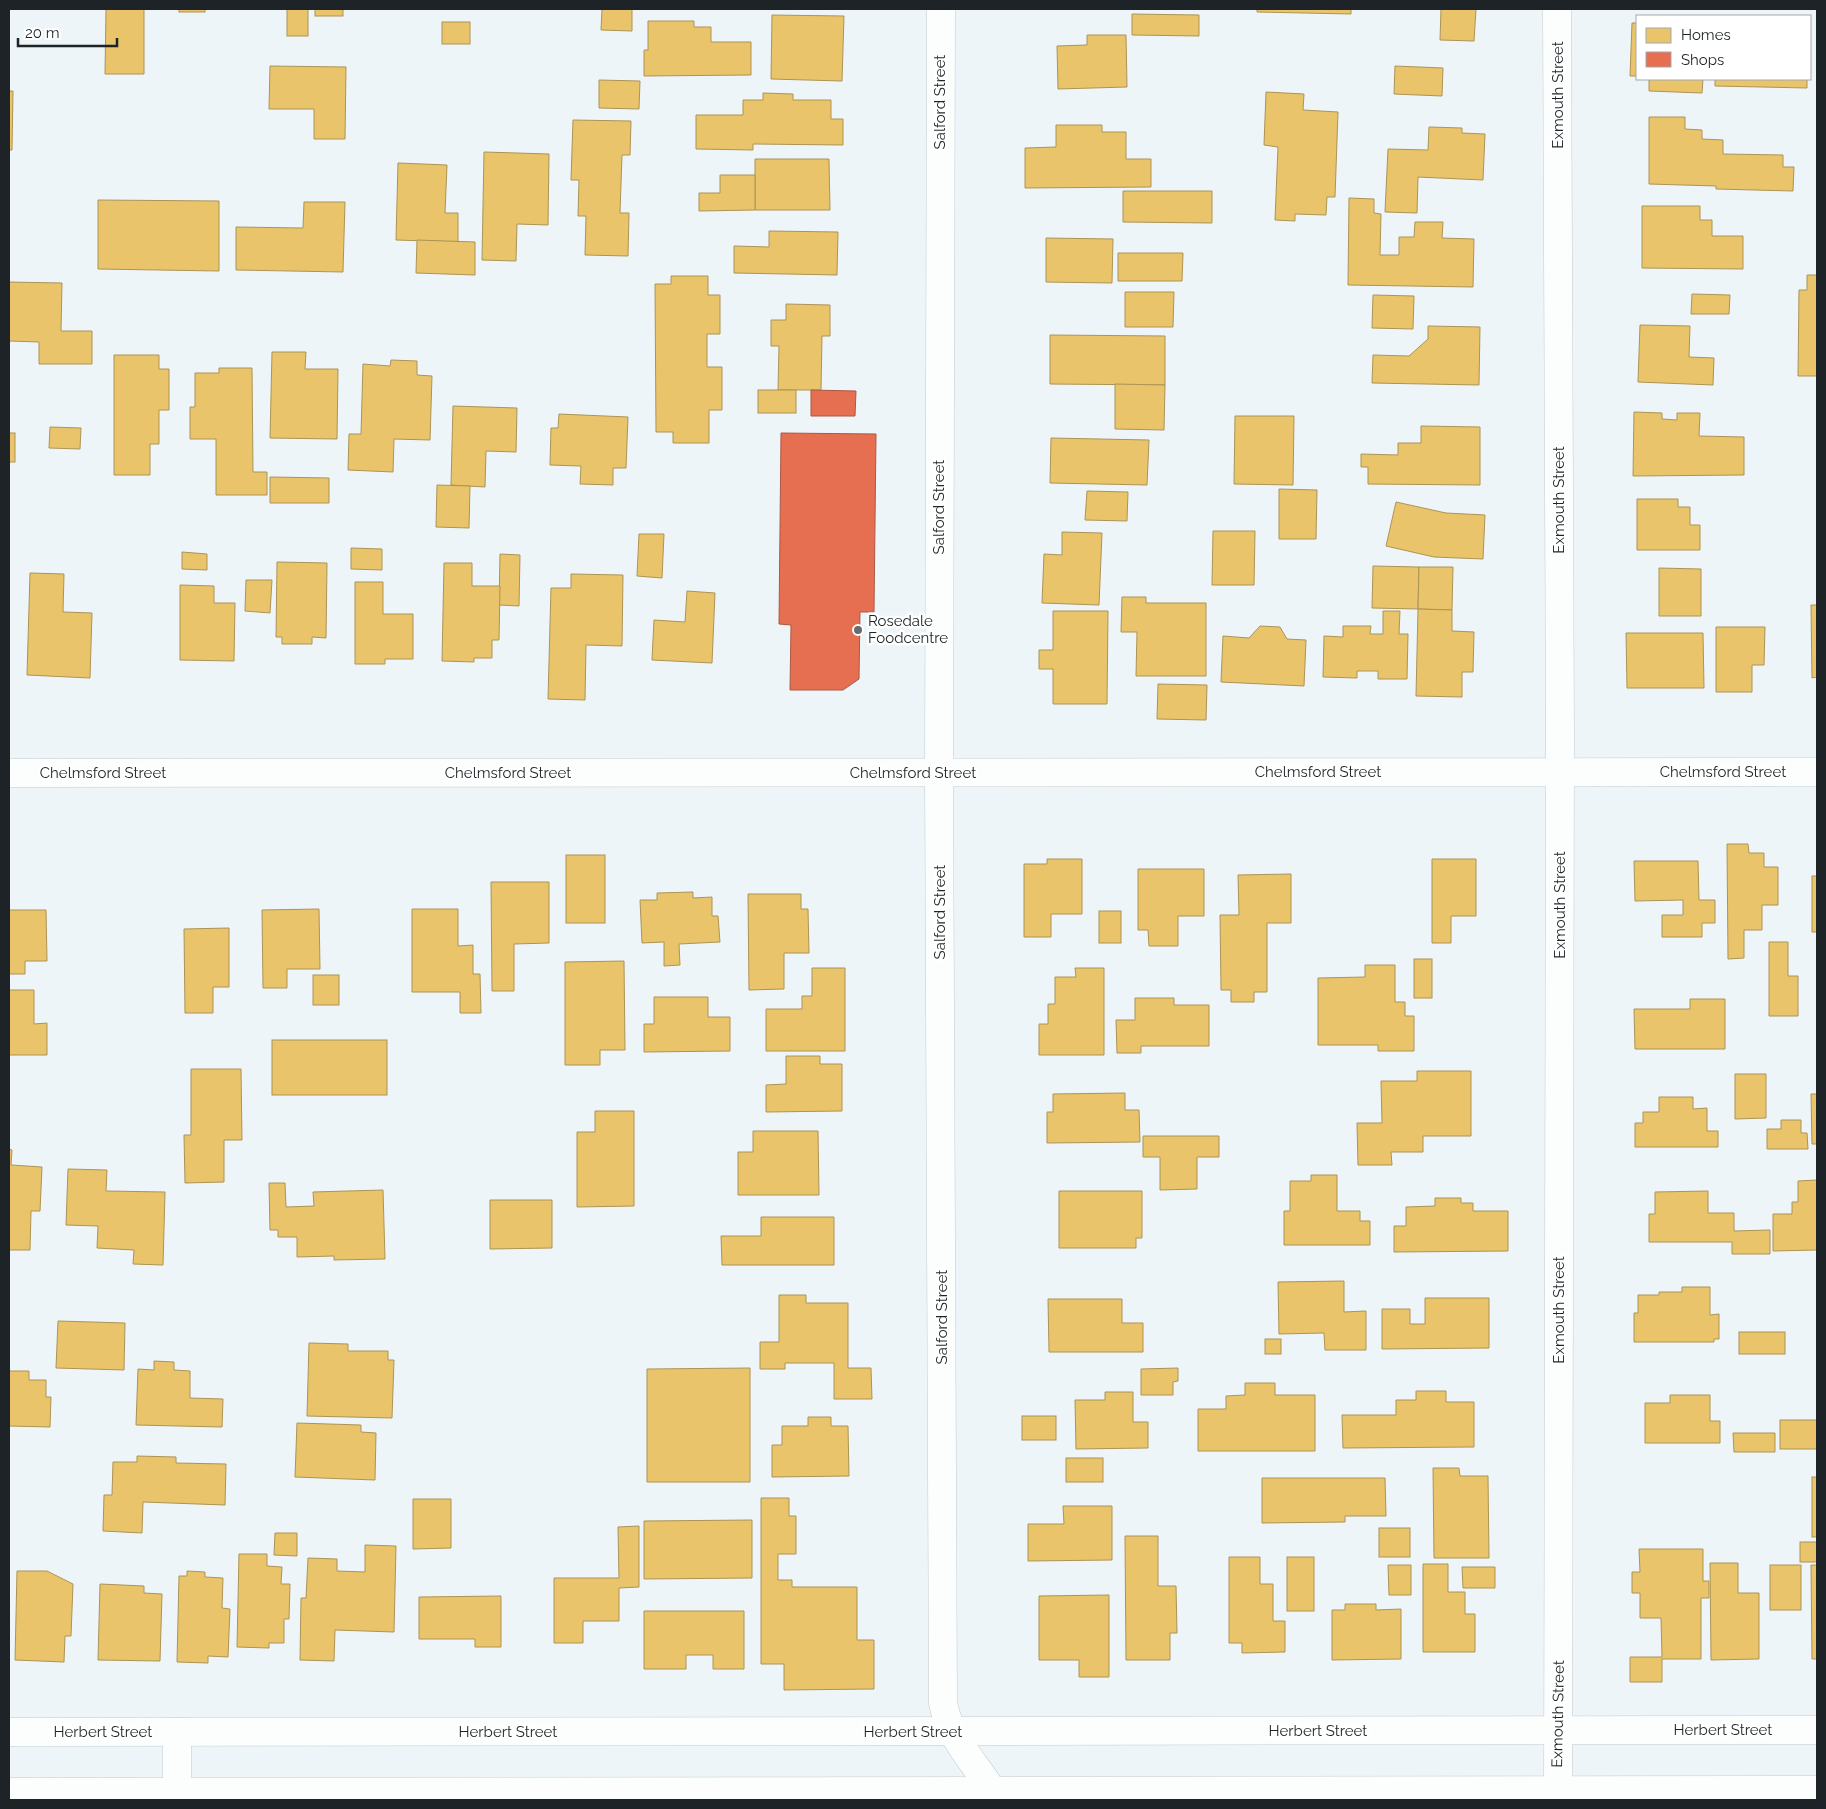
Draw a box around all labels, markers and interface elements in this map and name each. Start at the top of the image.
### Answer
scale bar [18,15,116,47]
legend [1636,15,1811,80]
text: 20 m [25,24,60,42]
text: Homes [1681,26,1731,44]
street label: Exmouth Street [1549,41,1567,149]
text: Shops [1681,51,1724,69]
street label: Salford Street [931,55,949,149]
street label: Exmouth Street [1550,446,1568,554]
street label: Salford Street [930,460,948,554]
place label: Rosedale Foodcentre [868,612,948,647]
marker: Rosedale Foodcentre [852,624,864,636]
street label: Chelmsford Street [1255,763,1381,781]
street label: Chelmsford Street [1660,763,1786,781]
street label: Chelmsford Street [40,764,166,782]
street label: Chelmsford Street [445,764,571,782]
street label: Chelmsford Street [850,764,976,782]
street label: Exmouth Street [1551,851,1569,959]
street label: Salford Street [931,865,949,959]
street label: Exmouth Street [1550,1256,1568,1364]
street label: Salford Street [933,1270,951,1364]
street label: Exmouth Street [1548,1660,1568,1768]
street label: Herbert Street [1674,1721,1772,1739]
street label: Herbert Street [1269,1722,1367,1740]
street label: Herbert Street [54,1723,152,1741]
street label: Herbert Street [459,1723,557,1741]
street label: Herbert Street [864,1723,962,1741]

